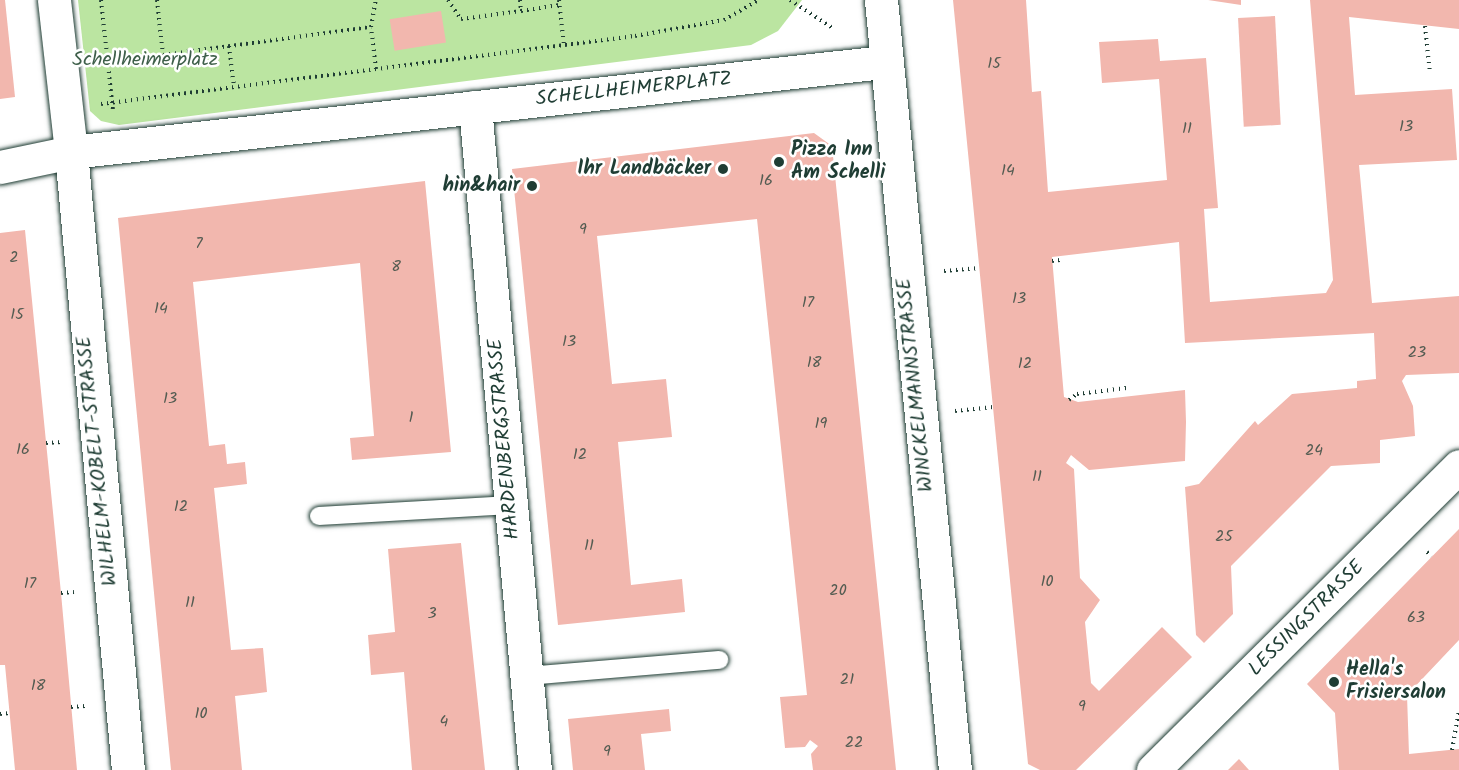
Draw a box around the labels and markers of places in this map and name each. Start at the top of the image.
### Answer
place label: Pizza Inn Am Schelli [791,138,885,185]
marker: Pizza Inn Am Schelli [772,155,786,169]
place label: Ihr Landbäcker [577,157,711,181]
marker: Ihr Landbäcker [716,162,730,176]
place label: hin&hair [443,174,520,198]
marker: hin&hair [525,179,539,193]
place label: Hella's Frisiersalon [1346,658,1446,705]
marker: Hella's Frisiersalon [1327,675,1341,689]

